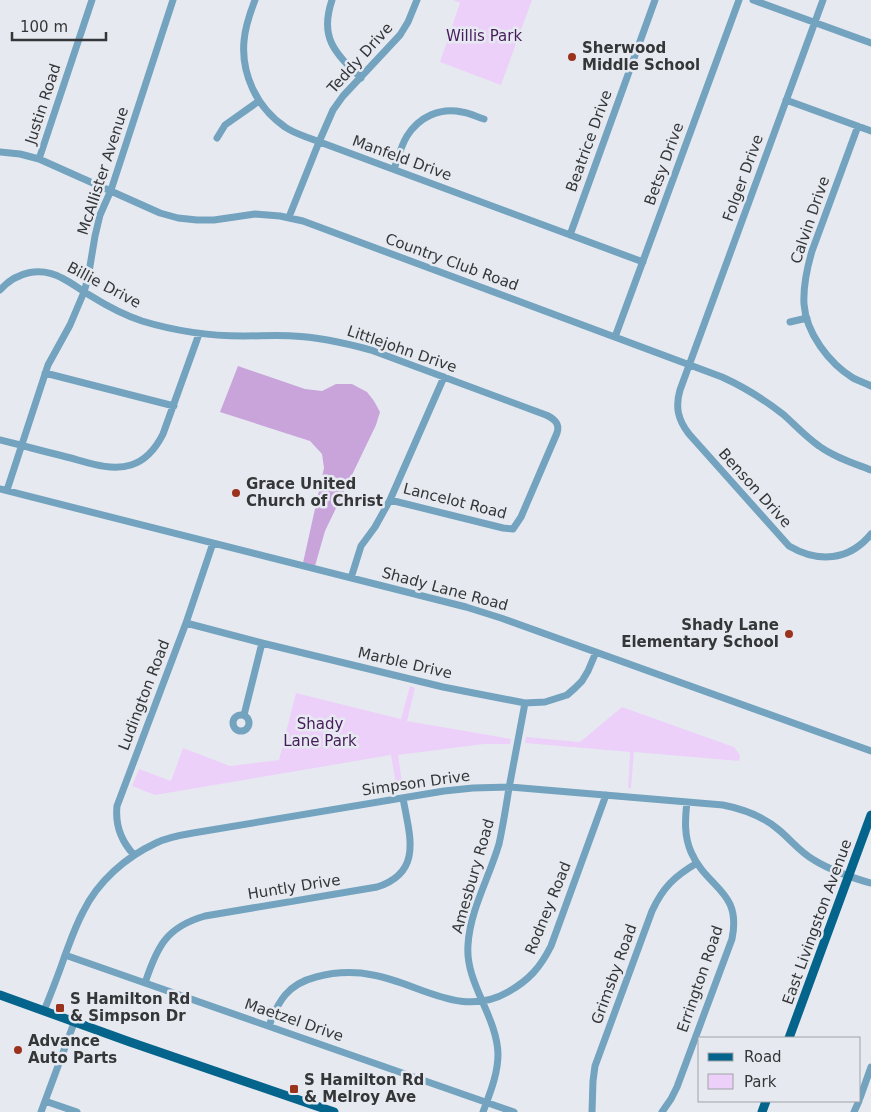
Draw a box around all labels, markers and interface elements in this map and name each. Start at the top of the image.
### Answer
scale bar [12,10,106,42]
text: 100 m [20,18,68,36]
street label: Teddy Drive [323,19,396,98]
park label: Willis Park [446,27,522,45]
place label: Sherwood Middle School [582,39,700,74]
marker: Sherwood Middle School [566,51,578,63]
street label: Justin Road [21,61,64,148]
street label: Beatrice Drive [562,88,616,194]
street label: McAllister Avenue [74,105,132,237]
street label: Betsy Drive [641,120,687,208]
street label: Manfeld Drive [350,132,454,184]
street label: Folger Drive [719,132,767,224]
street label: Calvin Drive [787,174,833,266]
street label: Country Club Road [383,230,521,294]
street label: Billie Drive [64,258,144,312]
street label: Littlejohn Drive [345,322,459,376]
street label: Benson Drive [715,445,795,531]
place label: Grace United Church of Christ [246,475,383,510]
street label: Lancelot Road [401,479,509,523]
marker: Grace United Church of Christ [230,487,242,499]
street label: Shady Lane Road [380,563,510,615]
place label: Shady Lane Elementary School [621,616,779,651]
marker: Shady Lane Elementary School [783,628,795,640]
street label: Ludington Road [115,637,173,753]
street label: Marble Drive [356,643,454,683]
park label: Shady Lane Park [283,715,357,750]
street label: Simpson Drive [361,766,471,800]
street label: Amesbury Road [448,817,498,935]
street label: East Livingston Avenue [779,837,855,1007]
street label: Rodney Road [521,859,575,957]
street label: Huntly Drive [246,871,342,903]
street label: Grimsby Road [588,921,640,1027]
street label: Errington Road [673,923,727,1035]
place label: S Hamilton Rd & Simpson Dr [70,990,190,1025]
street label: Maetzel Drive [242,995,346,1045]
marker: S Hamilton Rd & Simpson Dr [54,1002,66,1014]
place label: Advance Auto Parts [28,1032,117,1067]
legend [698,1037,861,1102]
marker: Advance Auto Parts [12,1044,24,1056]
text: Road [744,1048,782,1066]
place label: S Hamilton Rd & Melroy Ave [304,1071,424,1106]
text: Park [744,1073,777,1091]
marker: S Hamilton Rd & Melroy Ave [288,1083,300,1095]

